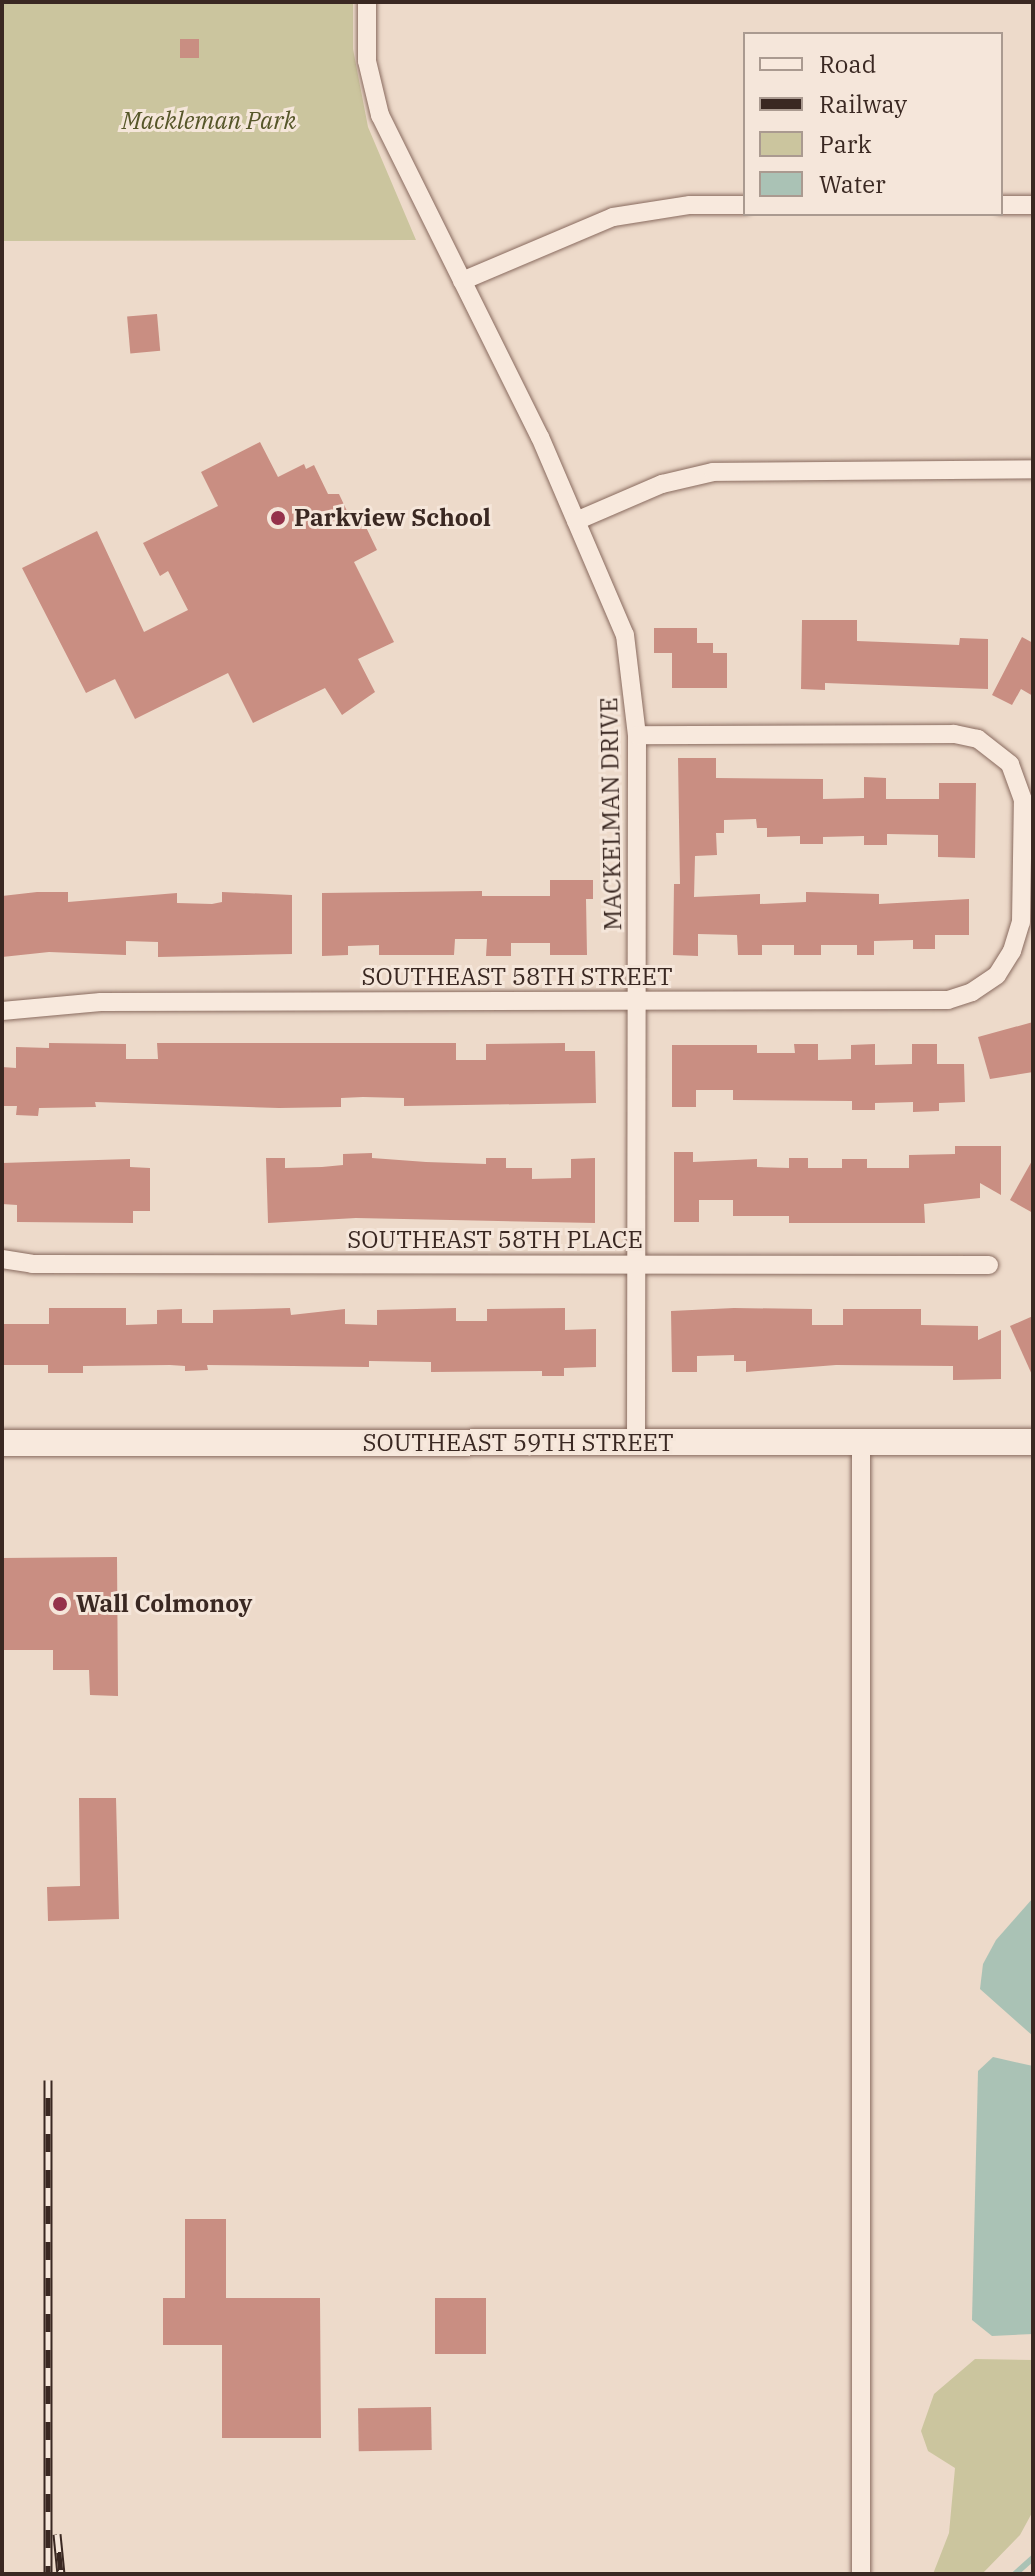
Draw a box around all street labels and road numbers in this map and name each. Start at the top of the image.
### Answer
street label: MACKELMAN DRIVE [595,697,627,931]
street label: SOUTHEAST 58TH STREET [361,963,673,991]
street label: SOUTHEAST 58TH PLACE [347,1226,643,1254]
street label: SOUTHEAST 59TH STREET [362,1429,674,1457]

